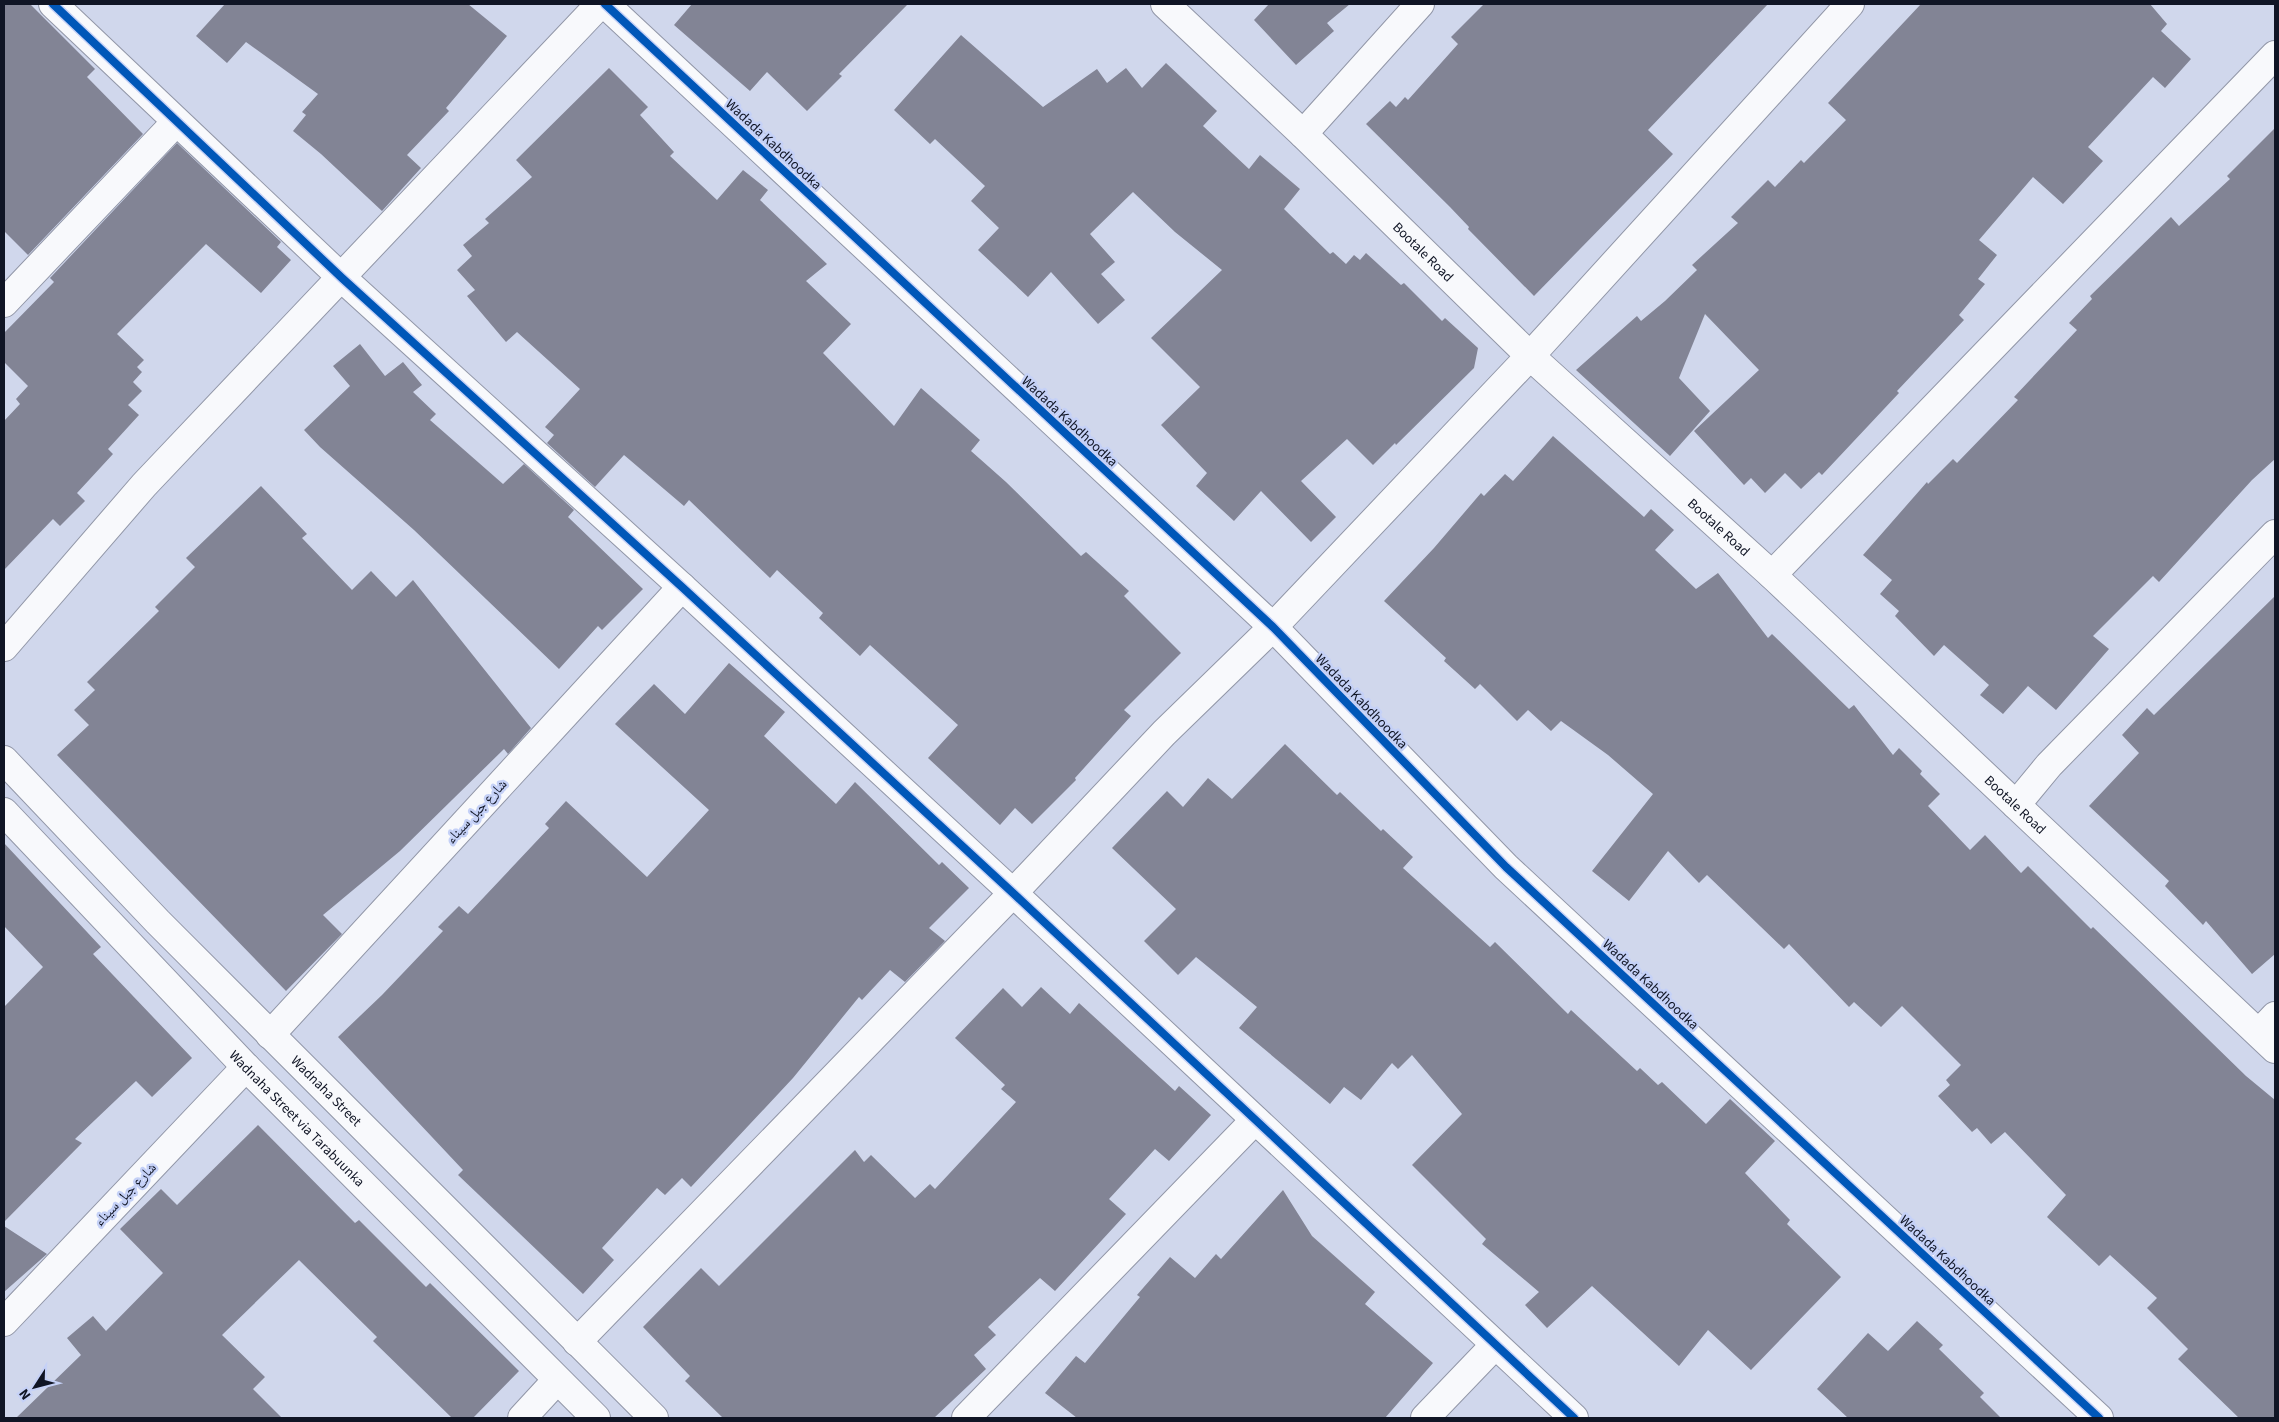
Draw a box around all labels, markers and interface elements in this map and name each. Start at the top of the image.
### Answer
street label: Wadada Kabdhoodka [721,95,826,195]
street label: Bootale Road [1388,218,1458,287]
street label: Wadada Kabdhoodka [1017,372,1122,472]
street label: Bootale Road [1683,494,1754,561]
street label: Wadada Kabdhoodka [1311,650,1412,754]
street label: Bootale Road [1979,771,2050,839]
street label: شارع جبل سيناء [442,775,512,848]
street label: Wadada Kabdhoodka [1598,935,1703,1035]
street label: Wadnaha Street via Tarabuunka [224,1046,369,1192]
street label: Wadnaha Street [286,1051,366,1131]
street label: شارع جبل سيناء [90,1158,161,1231]
street label: Wadada Kabdhoodka [1895,1211,2000,1311]
north arrow [10,1362,60,1412]
text: N [14,1384,36,1404]

